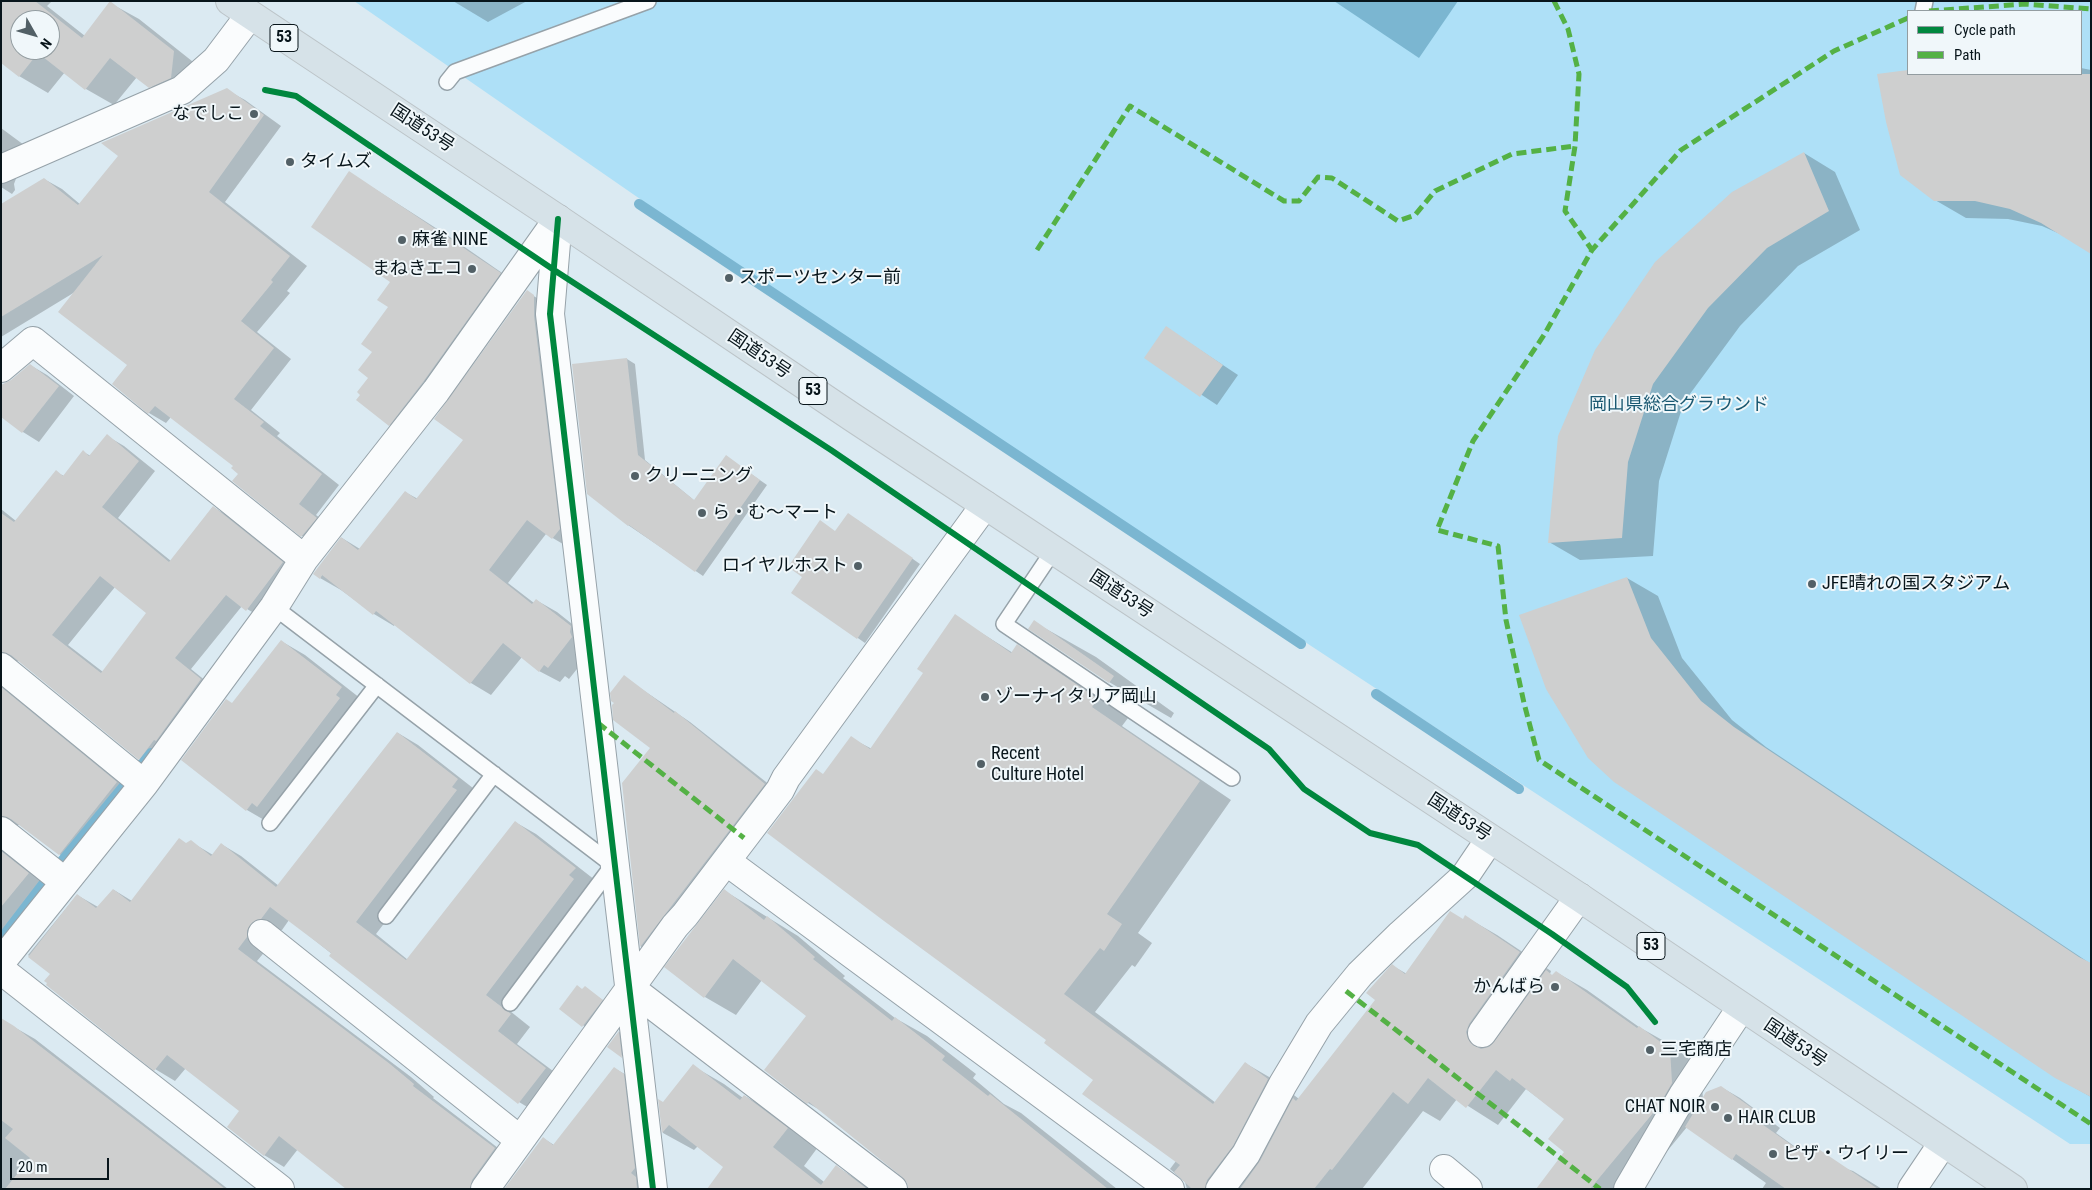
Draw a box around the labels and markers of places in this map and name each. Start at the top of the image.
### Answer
place label: なでしこ [172,103,244,125]
marker: なでしこ [248,108,260,120]
place label: タイムズ [300,151,372,173]
marker: タイムズ [284,156,296,168]
place label: 麻雀 NINE [412,229,488,251]
marker: 麻雀 NINE [396,234,408,246]
place label: まねきエコ [372,258,462,280]
marker: まねきエコ [466,263,478,275]
place label: スポーツセンター前 [739,267,901,289]
marker: スポーツセンター前 [723,272,735,284]
place label: クリーニング [645,465,753,487]
marker: クリーニング [629,470,641,482]
place label: ら・む〜マート [712,502,838,524]
marker: ら・む〜マート [696,507,708,519]
place label: ロイヤルホスト [722,555,848,577]
marker: ロイヤルホスト [852,560,864,572]
place label: JFE晴れの国スタジアム [1822,573,2010,595]
marker: JFE晴れの国スタジアム [1806,578,1818,590]
place label: ゾーナイタリア岡山 [995,686,1157,708]
marker: ゾーナイタリア岡山 [979,691,991,703]
place label: Recent Culture Hotel [991,743,1084,786]
marker: Recent Culture Hotel [975,758,987,770]
place label: かんばら [1473,976,1545,998]
marker: かんばら [1549,981,1561,993]
place label: 三宅商店 [1660,1039,1732,1061]
marker: 三宅商店 [1644,1044,1656,1056]
place label: CHAT NOIR [1625,1096,1705,1118]
marker: CHAT NOIR [1709,1101,1721,1113]
place label: HAIR CLUB [1738,1107,1816,1129]
marker: HAIR CLUB [1722,1112,1734,1124]
place label: ピザ・ウイリー [1783,1143,1909,1165]
marker: ピザ・ウイリー [1767,1148,1779,1160]

